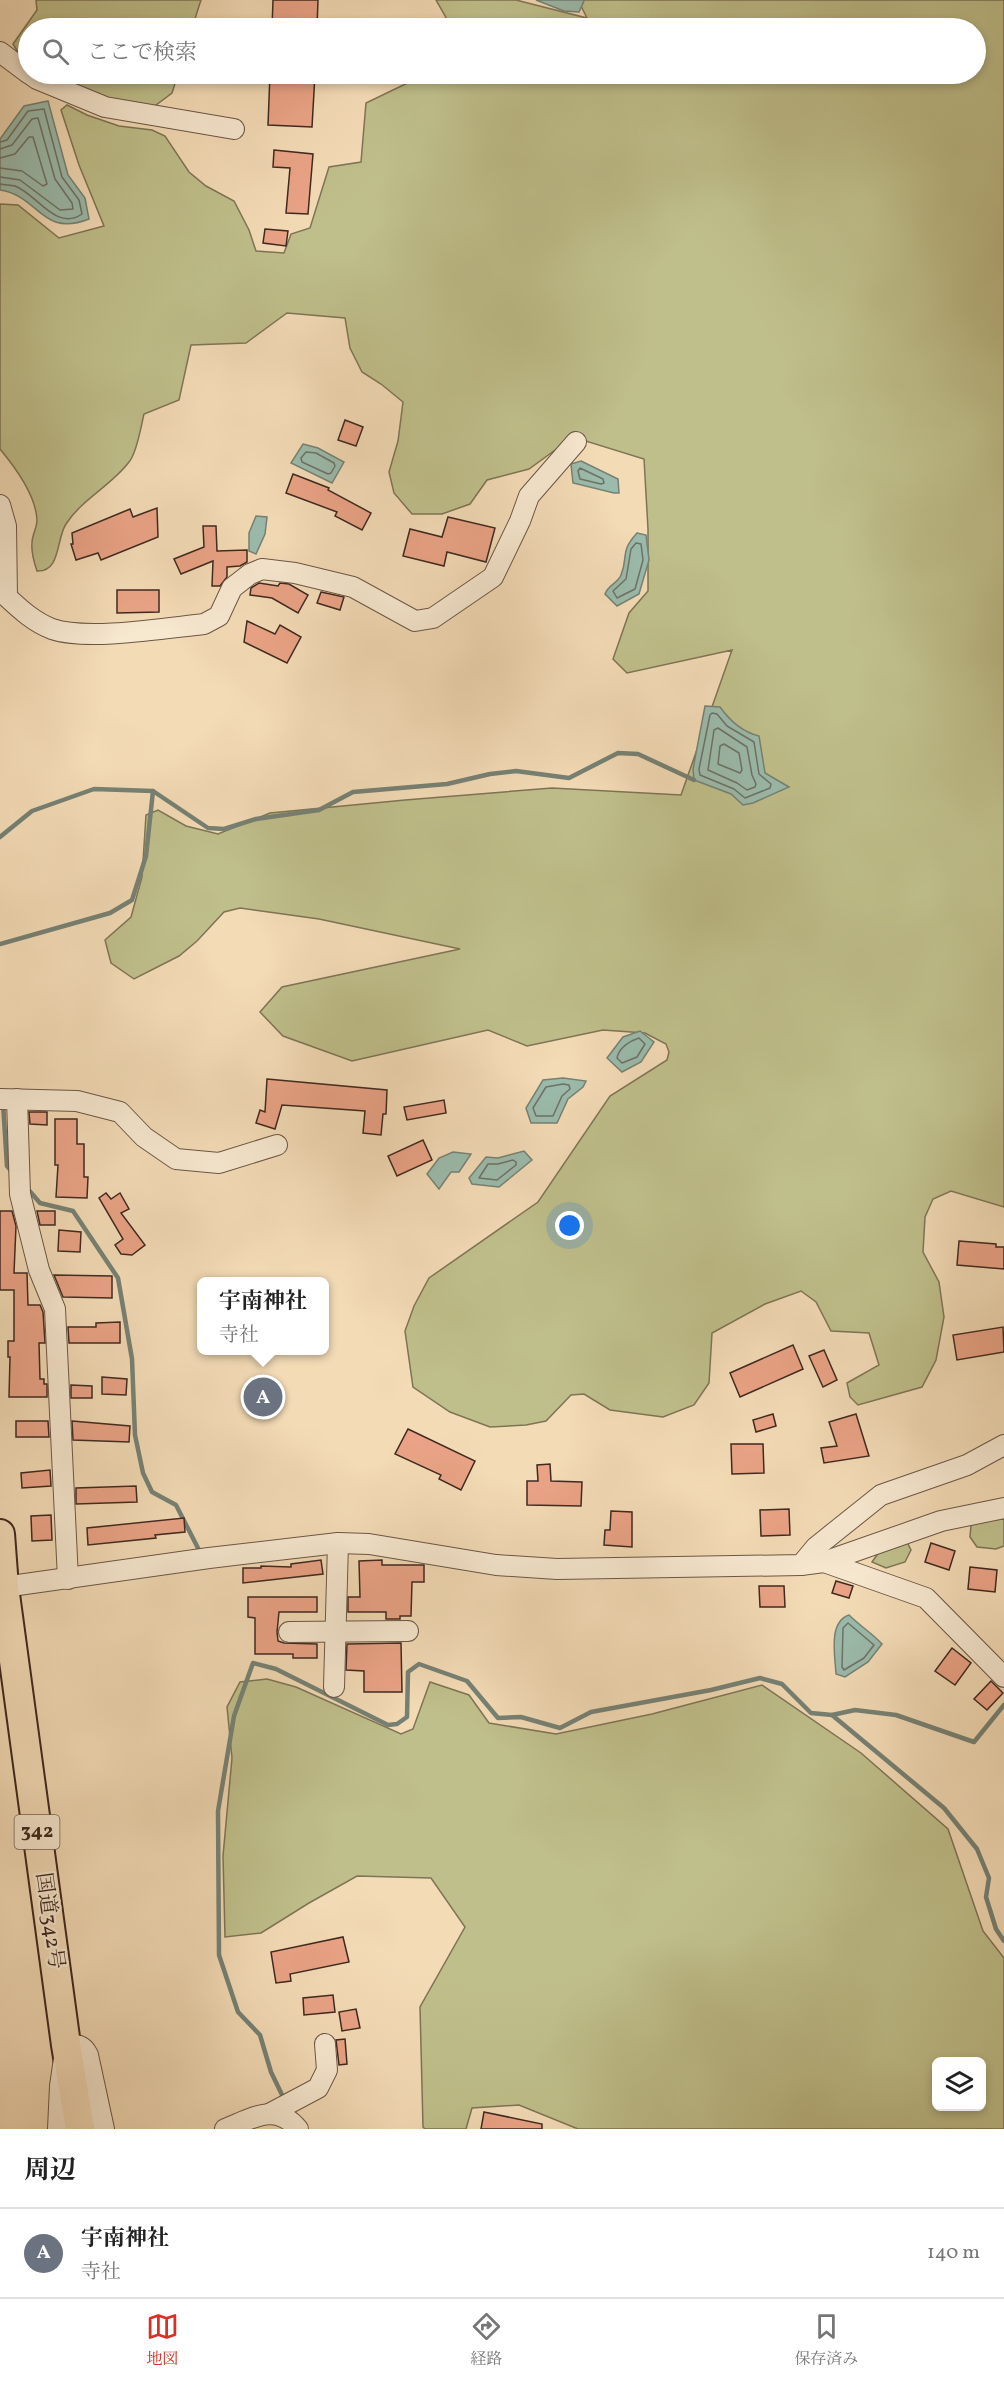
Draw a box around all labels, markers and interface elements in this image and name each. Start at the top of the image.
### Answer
search box [18,18,986,84]
icon: search [39,35,72,68]
text: ここで検索 [87,38,197,69]
your location [555,1211,584,1240]
popup [197,1277,329,1355]
text: 宇南神社 [219,1287,307,1318]
text: 寺社 [219,1322,259,1350]
pin: A [244,1374,282,1420]
road number: 342 [15,1815,60,1849]
street label: 国道342号 [28,1871,70,1971]
map controls [932,2057,986,2111]
button: layers [932,2057,986,2111]
text: 周辺 [24,2153,76,2189]
text: 宇南神社 [81,2224,169,2255]
text: A [36,2239,51,2267]
text: 140 m [927,2239,980,2267]
text: 寺社 [81,2259,121,2287]
tab: 地図 [146,2310,179,2371]
tab: 経路 [470,2310,503,2371]
tab: 保存済み [794,2310,858,2371]

